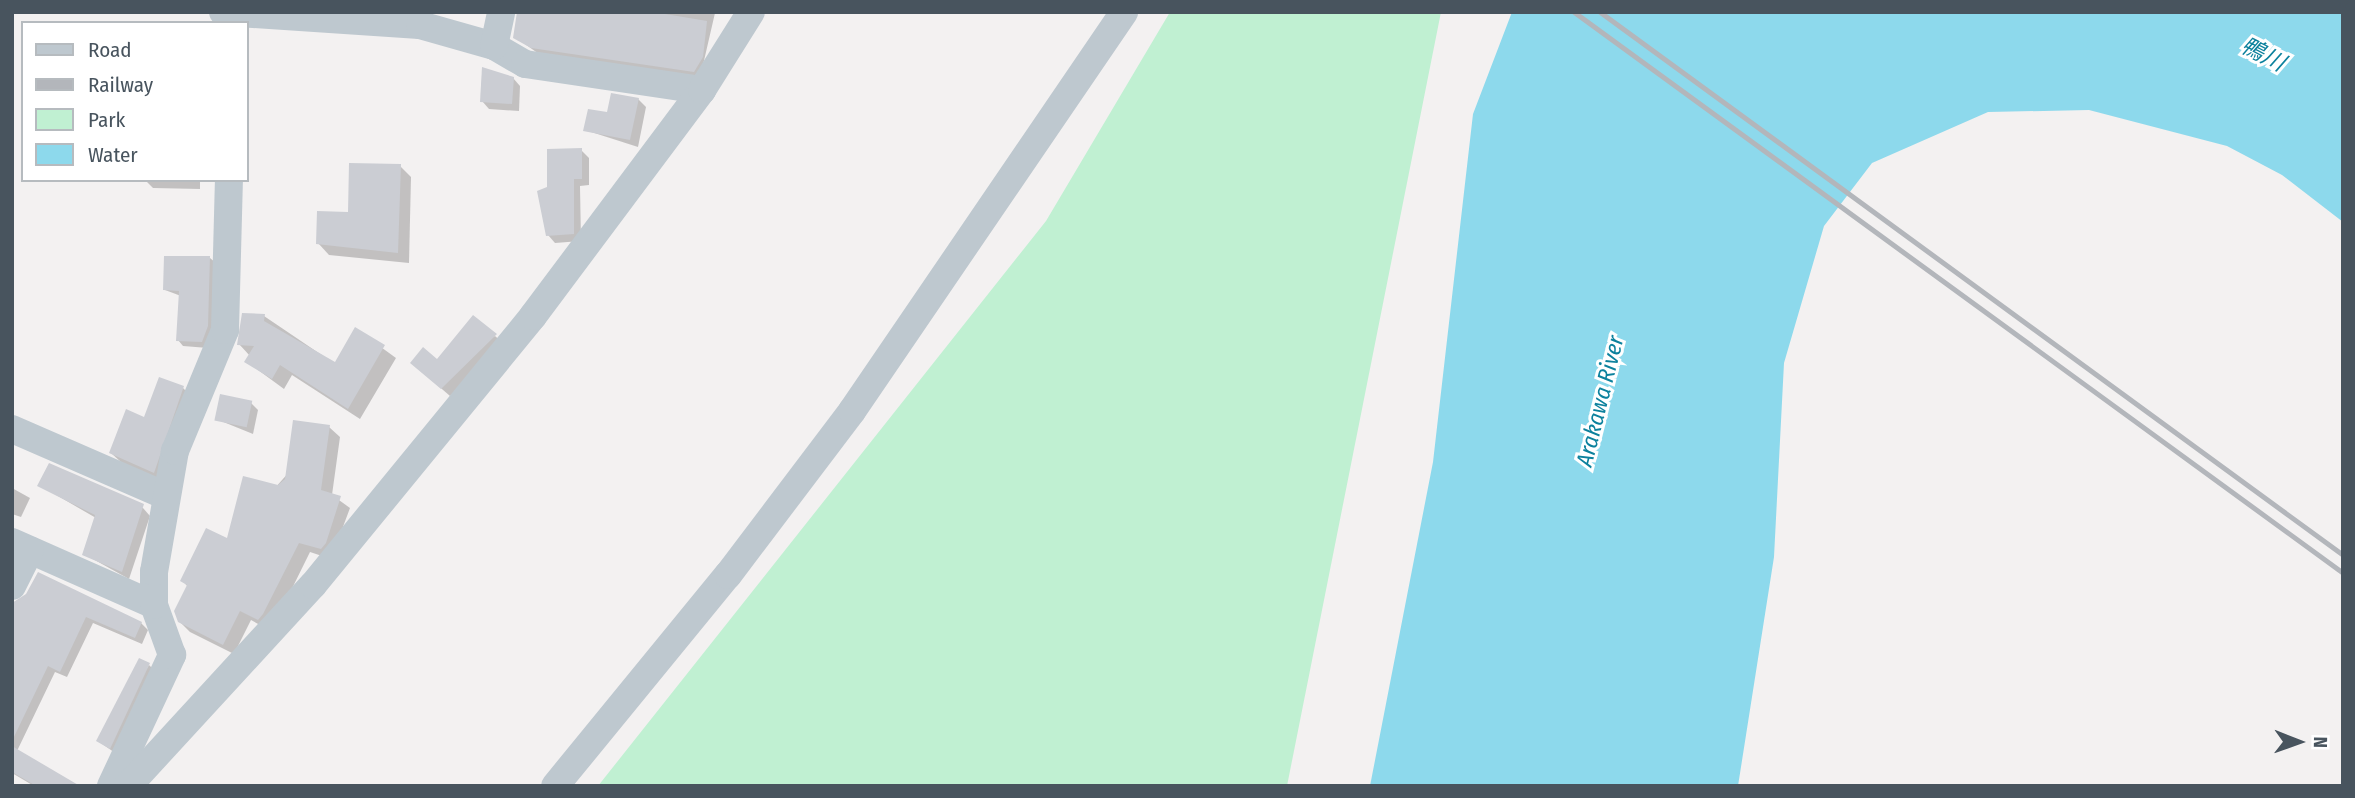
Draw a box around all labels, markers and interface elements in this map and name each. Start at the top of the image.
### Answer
legend [21,21,248,182]
water label: 鴨川 [2236,31,2290,77]
text: Road [88,37,132,63]
text: Railway [88,72,153,98]
text: Park [88,107,125,133]
text: Water [88,142,138,168]
water label: Arakawa River [1570,333,1630,469]
north arrow [2264,707,2334,777]
text: N [2309,736,2332,748]

